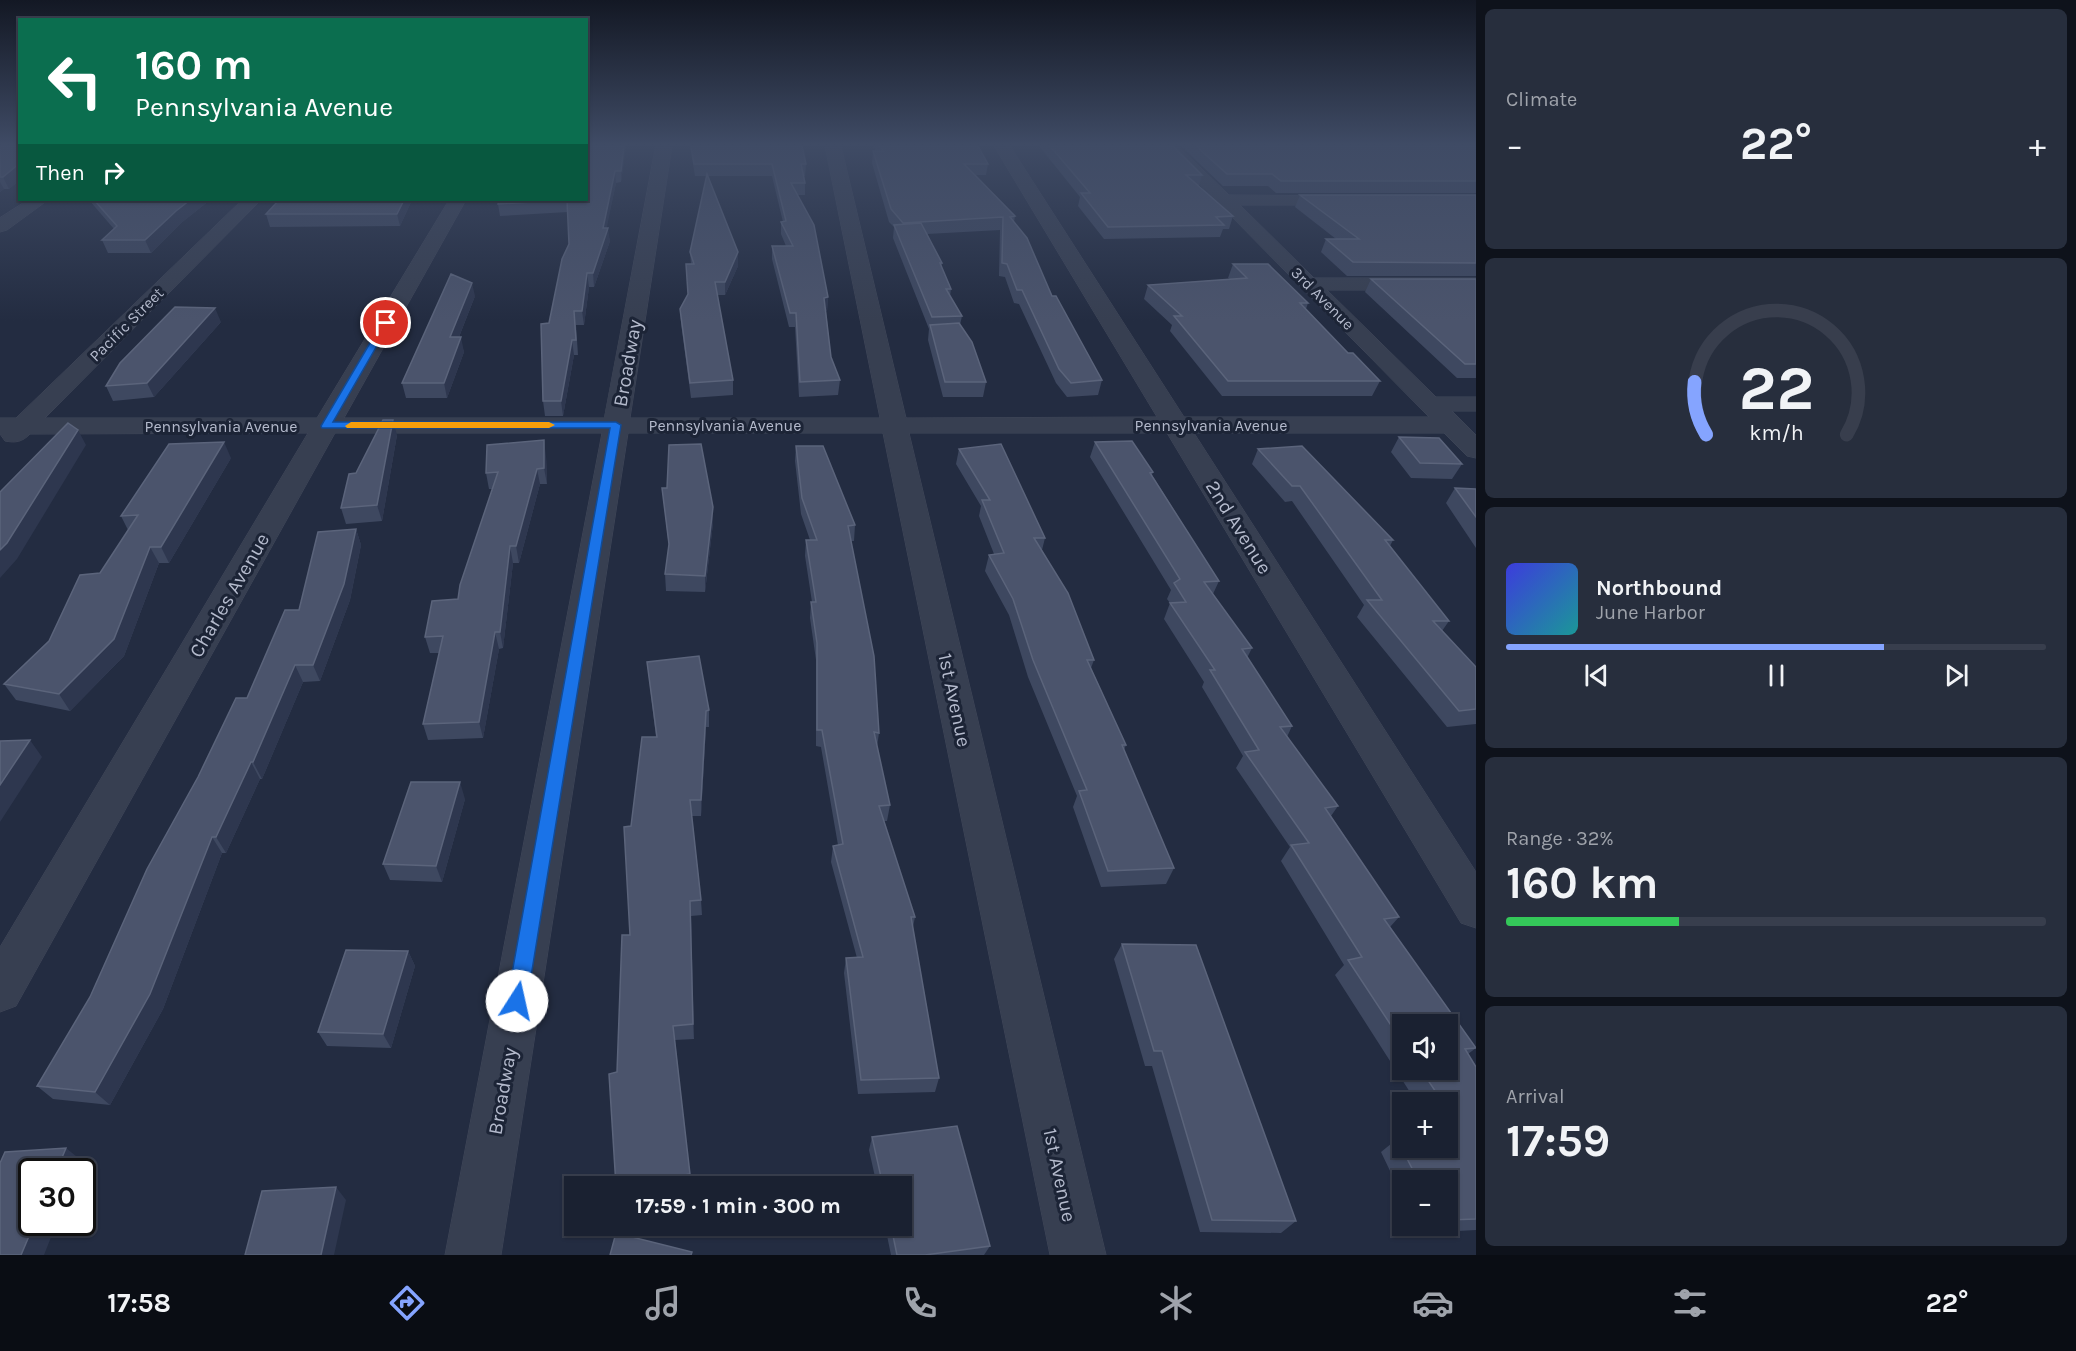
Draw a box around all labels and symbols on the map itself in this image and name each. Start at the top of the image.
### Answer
street label: 3rd Avenue [1287,263,1358,334]
street label: Pacific Street [85,283,167,365]
pin [360,297,411,348]
street label: Broadway [609,318,646,409]
street label: Pennsylvania Avenue [649,416,801,435]
street label: Pennsylvania Avenue [1135,416,1287,435]
street label: Pennsylvania Avenue [145,417,297,436]
street label: 2nd Avenue [1201,476,1276,578]
street label: Charles Avenue [185,529,274,661]
street label: 1st Avenue [933,651,976,749]
position arrow [485,969,549,1033]
street label: Broadway [484,1046,521,1137]
street label: 1st Avenue [1038,1126,1081,1224]
speed limit sign: 30 [18,1158,96,1236]

